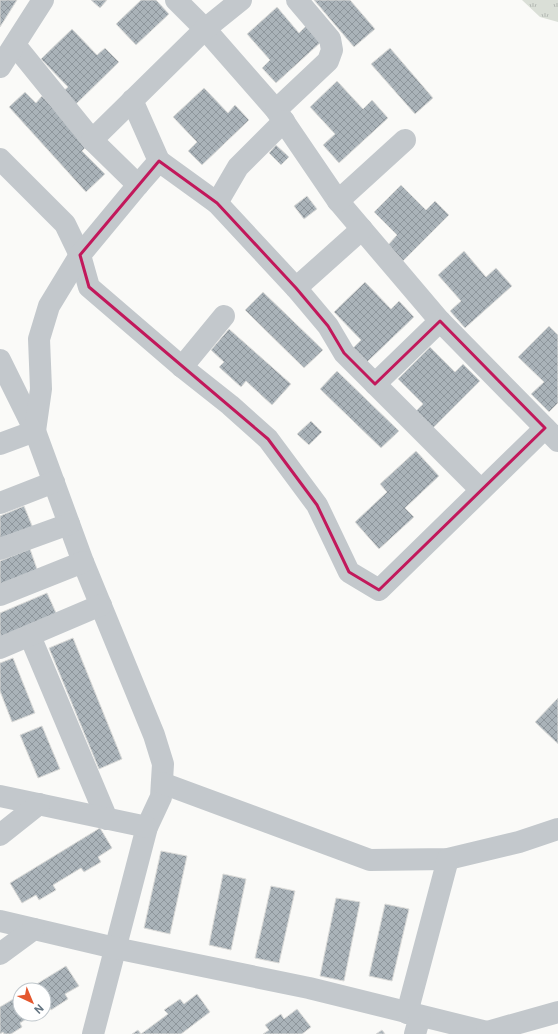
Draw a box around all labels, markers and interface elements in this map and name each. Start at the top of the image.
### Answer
north arrow [12,982,52,1022]
text: N [31,1001,46,1016]

